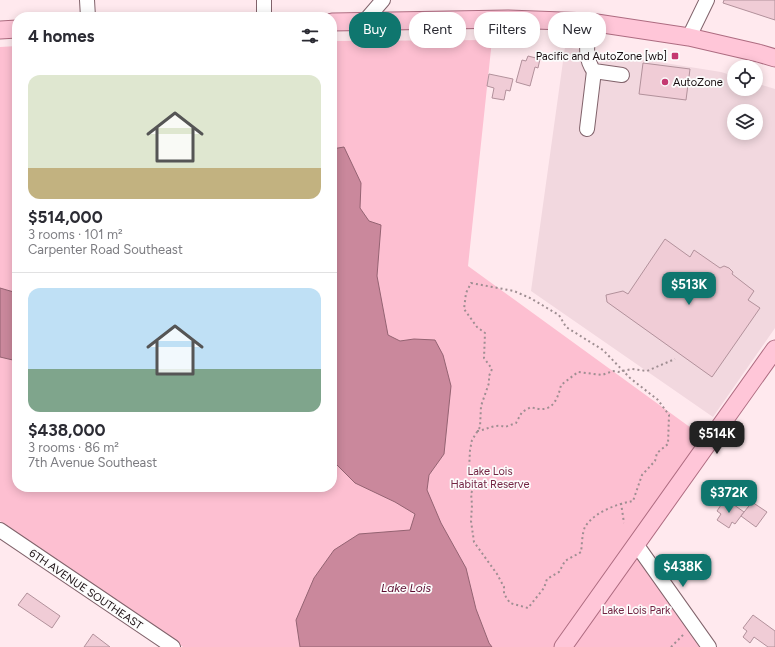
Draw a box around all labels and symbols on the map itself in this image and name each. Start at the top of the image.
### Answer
place label: Pacific and AutoZone [wb] [536,50,667,63]
marker: Pacific and AutoZone [wb] [670,51,680,61]
place label: AutoZone [673,76,723,89]
marker: AutoZone [660,77,670,87]
pin: $513K [661,272,717,306]
pin: $514K [689,421,745,455]
park label: Lake Lois Habitat Reserve [451,465,529,491]
pin: $372K [701,480,757,514]
street label: 6TH AVENUE SOUTHEAST [27,547,145,632]
pin: $438K [655,554,711,588]
water label: Lake Lois [381,581,431,595]
park label: Lake Lois Park [602,604,671,617]

